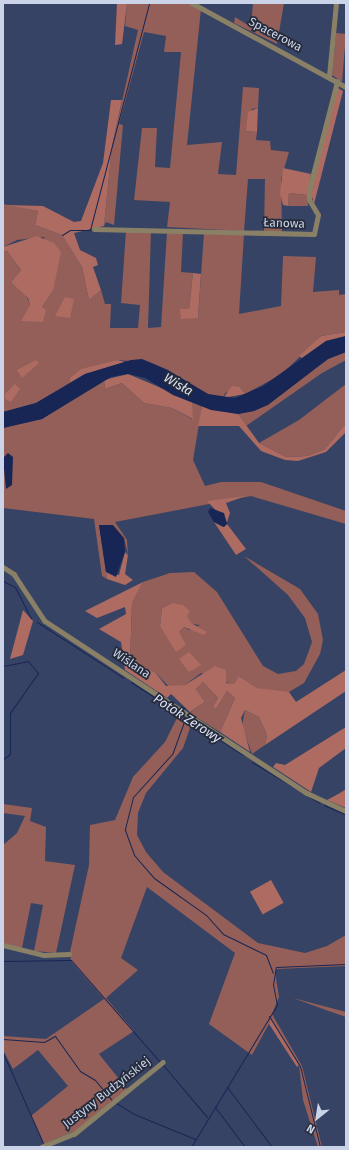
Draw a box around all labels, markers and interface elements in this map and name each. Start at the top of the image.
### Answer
street label: Spacerowa [246,15,304,55]
street label: Łanowa [263,216,305,232]
water label: Wisła [161,370,195,400]
street label: Wiślana [109,646,153,682]
water label: Potok Zerowy [150,691,224,747]
street label: Justyny Budzyńskiej [60,1054,154,1132]
north arrow [297,1098,337,1138]
text: N [304,1121,317,1136]

